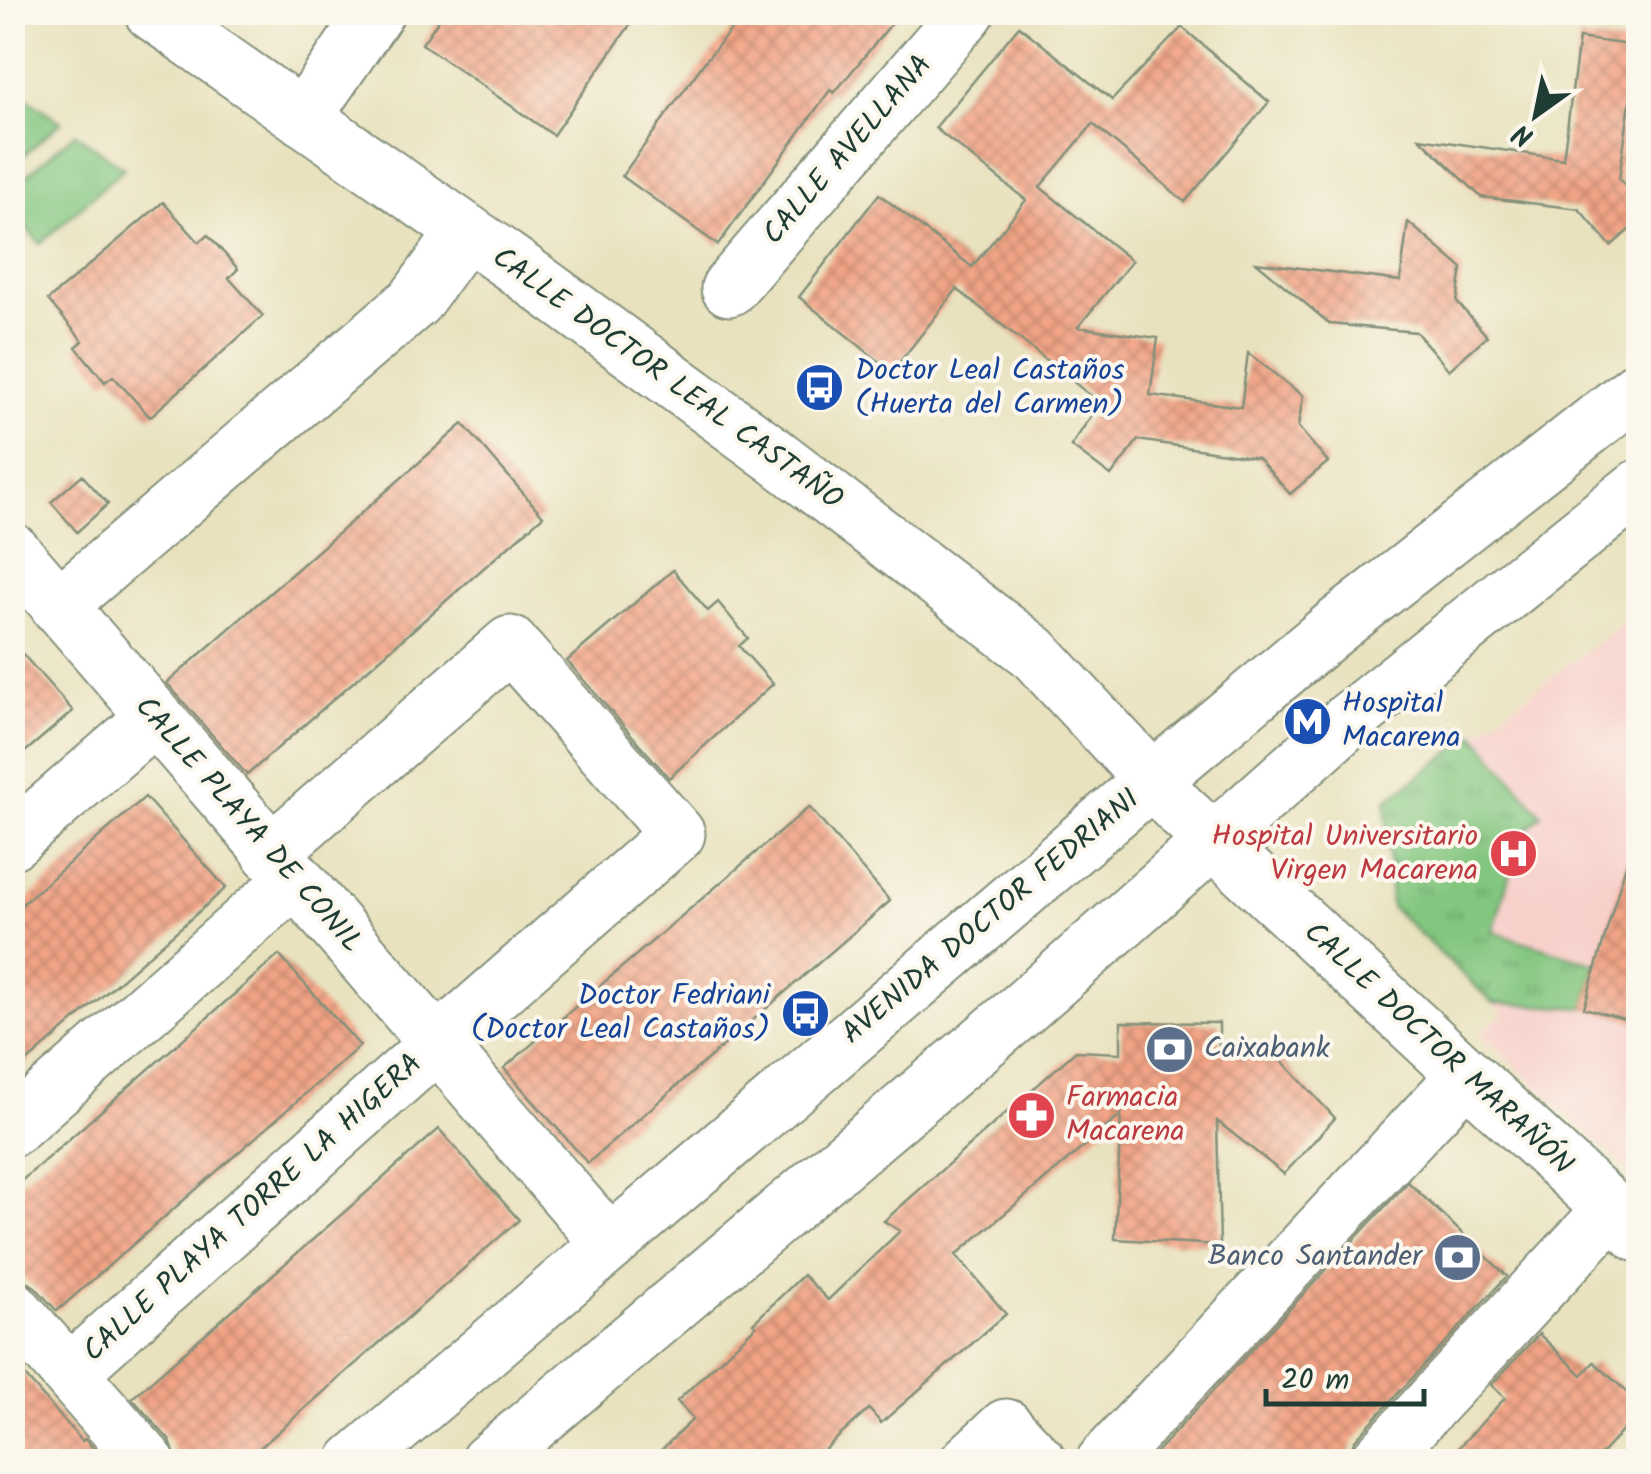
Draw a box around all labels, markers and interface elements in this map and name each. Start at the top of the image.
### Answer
street label: CALLE AVELLANA [751,44,945,256]
north arrow [1486,65,1586,165]
text: N [1504,110,1543,158]
street label: CALLE DOCTOR LEAL CASTAÑO [481,235,853,523]
place label: Doctor Leal Castaños (Huerta del Carmen) [855,347,1125,429]
bus stop icon: Doctor Leal Castaños (Huerta del Carmen) [794,362,846,414]
place label: Hospital Macarena [1342,680,1461,762]
street label: CALLE PLAYA DE CONIL [122,685,374,965]
metro station icon: Hospital Macarena [1281,695,1333,747]
street label: AVENIDA DOCTOR FEDRIANI [831,777,1151,1057]
place label: Hospital Universitario Virgen Macarena [1212,813,1478,895]
hospital icon: Hospital Universitario Virgen Macarena [1487,828,1539,880]
street label: CALLE DOCTOR MARAÑÓN [1292,910,1584,1188]
place label: Doctor Fedriani (Doctor Leal Castaños) [471,972,772,1054]
bus stop icon: Doctor Fedriani (Doctor Leal Castaños) [779,987,831,1039]
bank icon: Caixabank [1143,1023,1195,1075]
place label: Caixabank [1204,1025,1331,1073]
street label: CALLE PLAYA TORRE LA HIGERA [72,1042,434,1374]
place label: Farmacia Macarena [1066,1074,1185,1156]
pharmacy icon: Farmacia Macarena [1005,1089,1057,1141]
bank icon: Banco Santander [1431,1231,1483,1283]
place label: Banco Santander [1208,1233,1424,1281]
scale bar [1266,1344,1424,1406]
text: 20 m [1281,1357,1349,1405]

